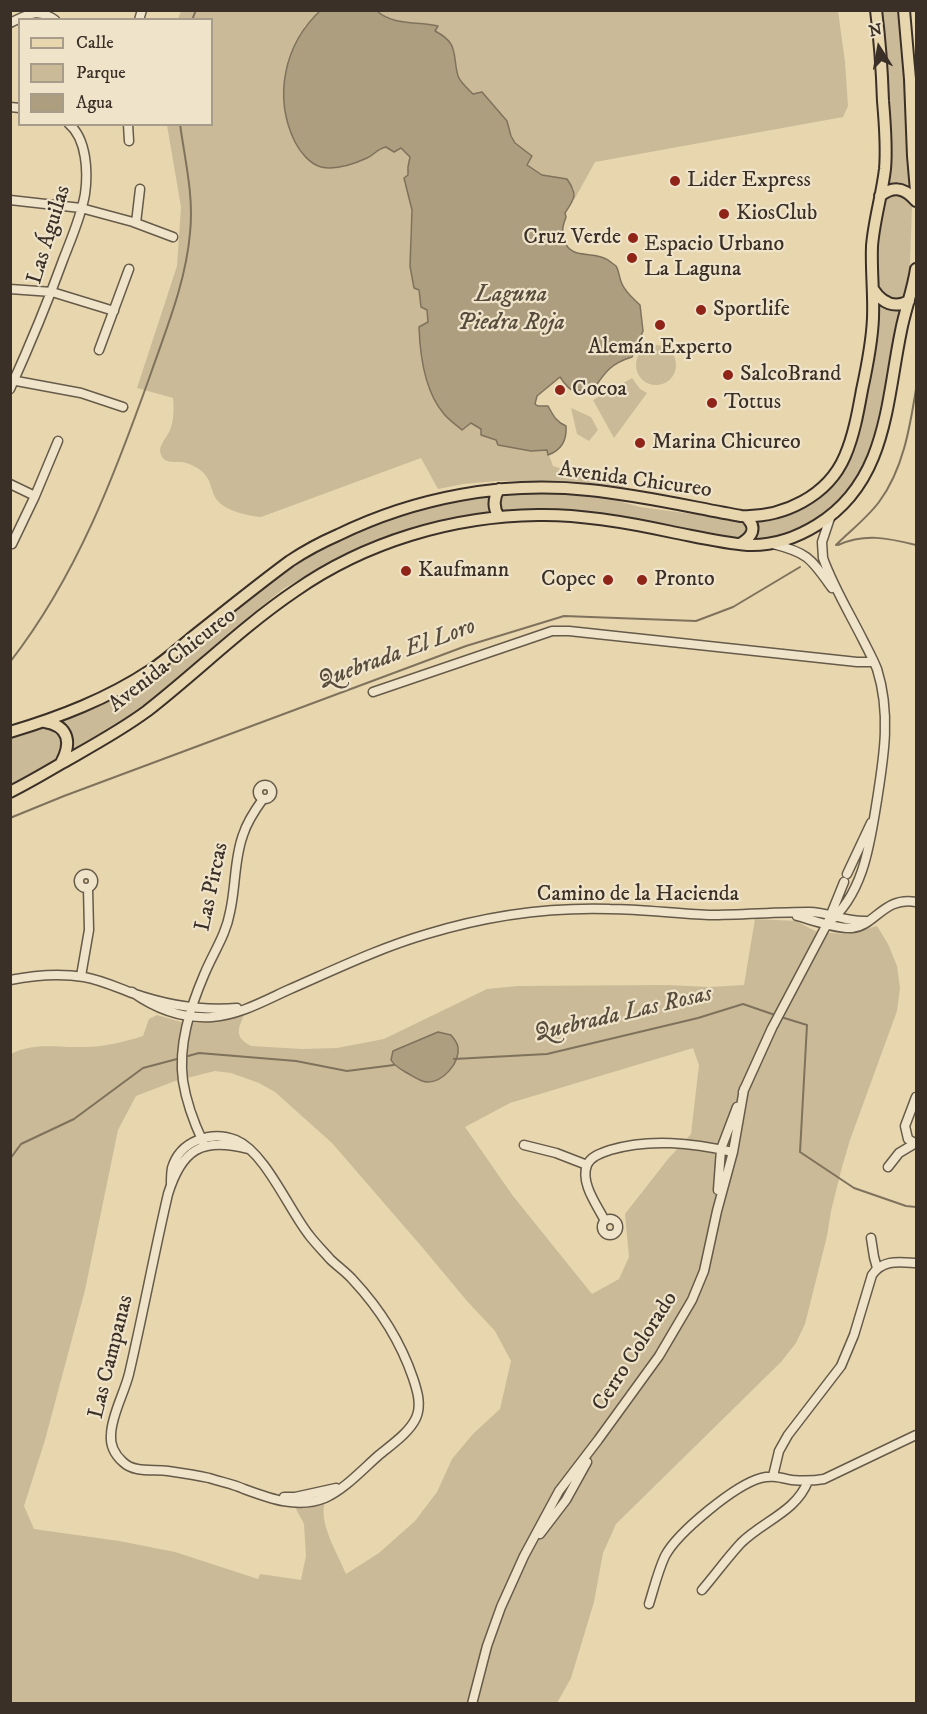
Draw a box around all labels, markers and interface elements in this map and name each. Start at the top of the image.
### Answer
legend [18,18,213,126]
north arrow [849,18,909,78]
text: N [867,19,884,41]
text: Calle [76,32,114,54]
text: Parque [76,62,126,84]
text: Agua [76,92,113,114]
place label: Lider Express [687,168,811,194]
marker: Lider Express [668,174,682,188]
street label: Las Águilas [23,183,77,287]
place label: KiosClub [736,201,817,227]
marker: KiosClub [717,207,731,221]
place label: Cruz Verde [523,225,621,251]
marker: Cruz Verde [626,231,640,245]
place label: Espacio Urbano La Laguna [644,232,784,284]
marker: Espacio Urbano La Laguna [625,251,639,265]
water label: Laguna Piedra Roja [457,282,565,338]
place label: Sportlife [713,297,790,323]
marker: Sportlife [694,303,708,317]
marker: Alemán Experto [653,318,667,332]
place label: Alemán Experto [588,335,732,361]
place label: SalcoBrand [740,362,841,388]
marker: SalcoBrand [721,368,735,382]
place label: Cocoa [572,377,627,403]
marker: Cocoa [553,383,567,397]
place label: Tottus [724,390,781,416]
marker: Tottus [705,396,719,410]
place label: Marina Chicureo [652,430,801,456]
marker: Marina Chicureo [633,436,647,450]
street label: Avenida Chicureo [557,457,713,505]
place label: Kaufmann [418,558,509,584]
marker: Kaufmann [399,564,413,578]
place label: Copec [541,567,596,593]
place label: Pronto [654,567,715,593]
marker: Copec [601,573,615,587]
marker: Pronto [635,573,649,587]
street label: Avenida Chicureo [104,603,242,719]
water label: Quebrada El Loro [314,613,480,697]
street label: Las Pircas [191,840,235,934]
street label: Camino de la Hacienda [537,882,739,908]
water label: Quebrada Las Rosas [531,980,715,1050]
street label: Cerro Colorado [588,1287,684,1417]
street label: Las Campanas [84,1293,140,1421]

